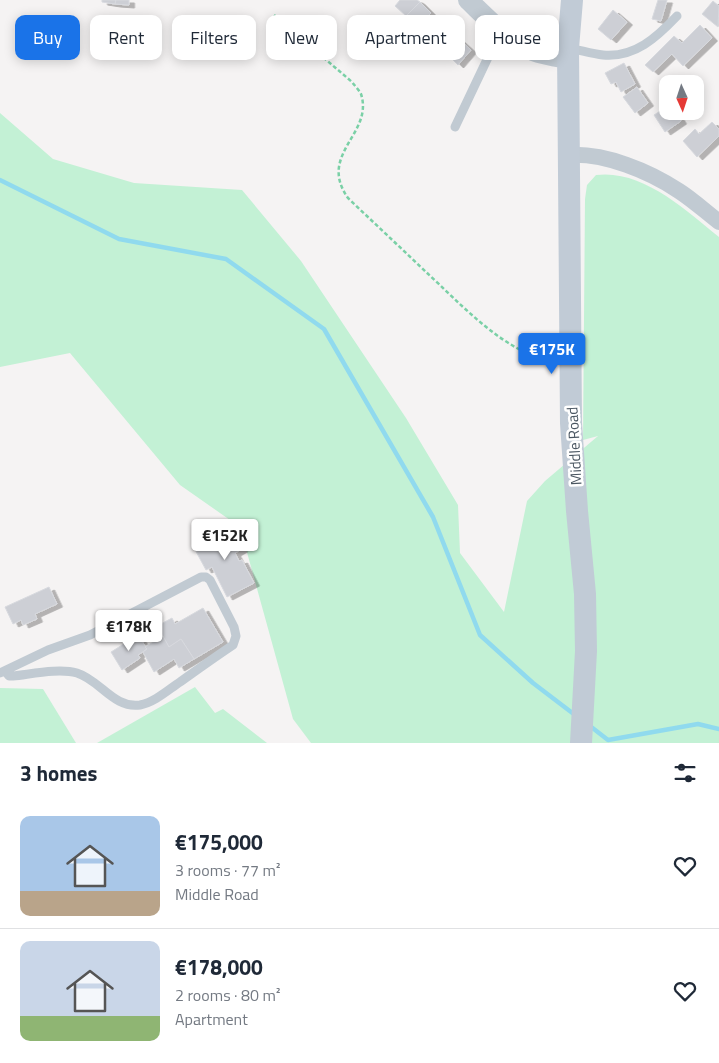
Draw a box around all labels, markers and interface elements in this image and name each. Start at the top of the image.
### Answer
chip: Buy [15,15,80,60]
chip: Rent [90,15,162,60]
chip: Filters [172,15,256,60]
chip: New [266,15,337,60]
chip: Apartment [347,15,465,60]
chip: House [475,15,559,60]
north arrow [659,75,704,120]
map controls [659,75,704,120]
pin: €175K [517,332,587,375]
text: €175K [529,337,575,361]
street label: Middle Road [560,406,588,486]
pin: €152K [190,518,260,561]
text: €152K [202,523,248,547]
pin: €178K [94,610,164,652]
text: €178K [106,614,152,638]
text: 3 homes [20,757,97,789]
icon: filters [671,759,699,787]
text: €175,000 [175,826,263,858]
icon: home [60,836,120,896]
icon: heart [671,852,699,880]
text: 3 rooms · 77 m² [175,858,280,882]
text: Middle Road [175,882,259,906]
text: €178,000 [175,951,263,983]
icon: home [60,961,120,1021]
icon: heart [671,977,699,1005]
text: 2 rooms · 80 m² [175,983,280,1007]
text: Apartment [175,1007,248,1031]

